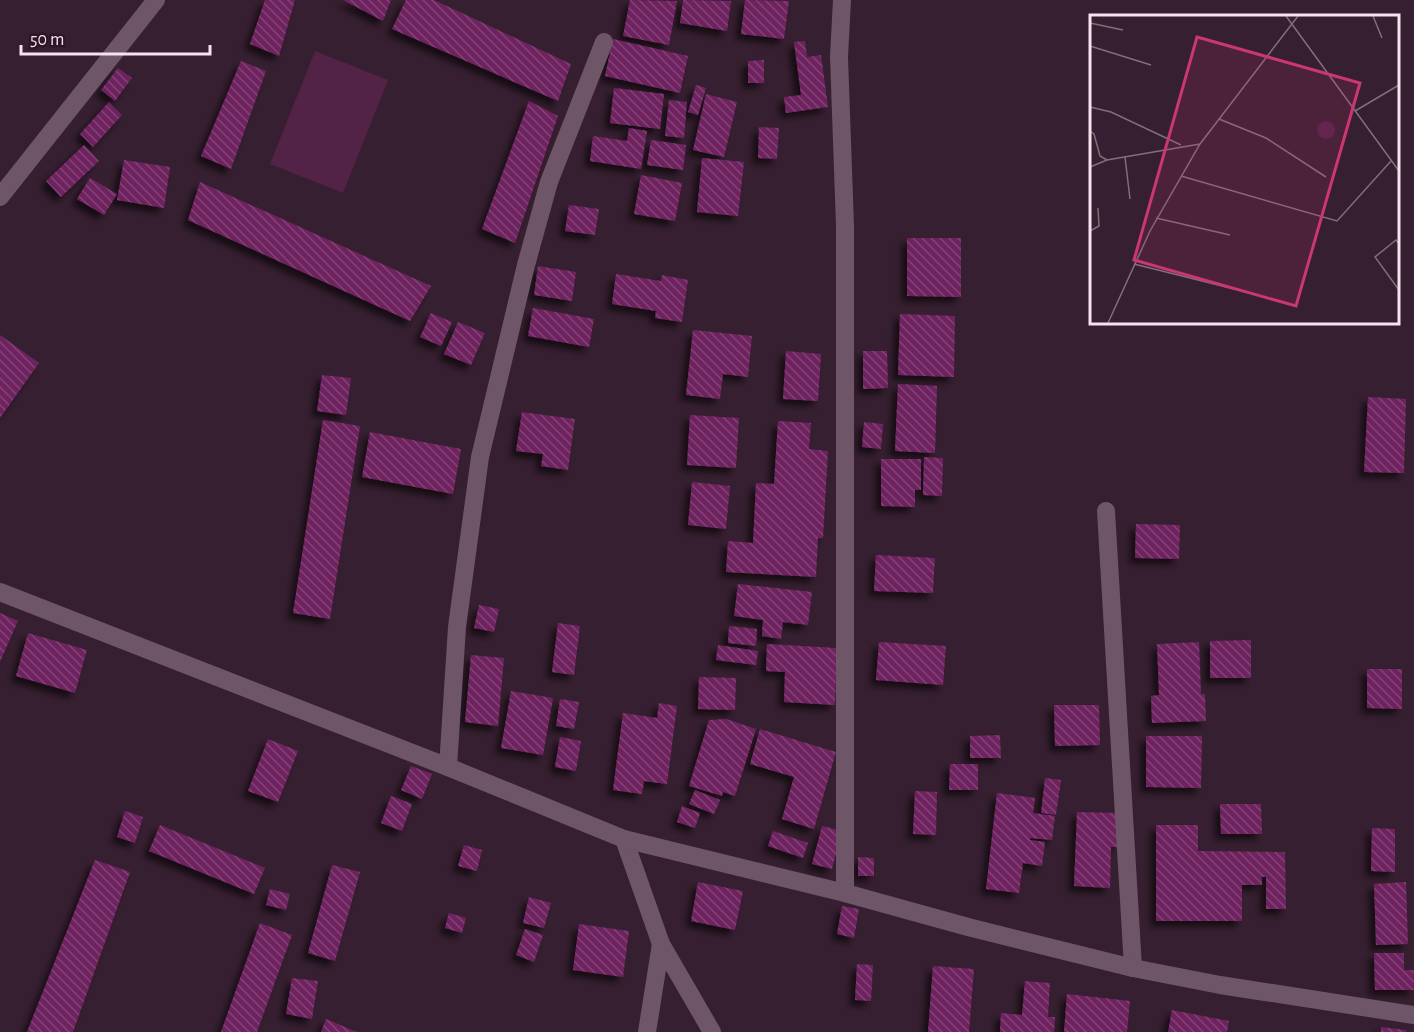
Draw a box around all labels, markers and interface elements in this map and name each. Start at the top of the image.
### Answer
inset map [1090,15,1399,324]
scale bar [21,18,210,56]
text: 50 m [30,31,64,49]

